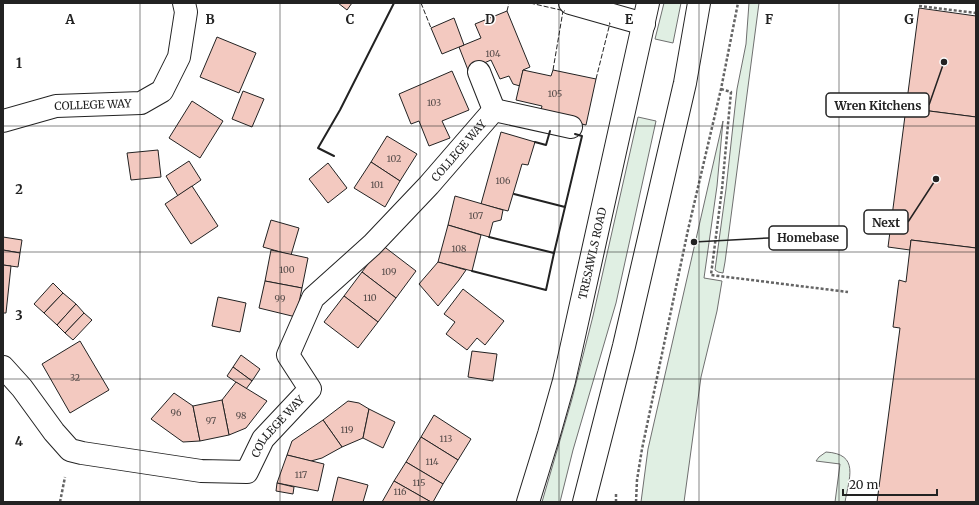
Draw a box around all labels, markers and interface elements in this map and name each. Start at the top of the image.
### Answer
text: A [64,11,75,28]
text: B [205,11,215,28]
text: C [346,11,355,28]
text: D [485,11,495,28]
text: E [625,11,634,28]
text: F [765,11,773,28]
text: G [904,11,914,28]
house number: 104 [486,48,501,59]
text: 1 [16,55,22,72]
house number: 105 [548,88,562,99]
callout: Wren Kitchens [826,93,929,117]
street label: COLLEGE WAY [54,96,132,113]
house number: 103 [427,97,441,108]
text: Wren Kitchens [834,98,921,113]
street label: COLLEGE WAY [428,116,490,184]
house number: 102 [387,153,401,164]
house number: 106 [496,175,511,186]
house number: 101 [370,179,384,190]
text: 2 [15,181,23,198]
street label: TRESAWLS ROAD [575,206,609,301]
house number: 107 [469,210,483,221]
callout: Next [864,210,908,234]
text: Next [872,215,900,230]
callout: Homebase [769,226,847,250]
text: Homebase [777,230,840,245]
house number: 108 [452,243,466,254]
house number: 100 [279,264,295,275]
house number: 109 [382,266,396,277]
house number: 110 [363,292,377,303]
house number: 99 [275,293,285,304]
text: 3 [15,307,23,324]
house number: 32 [70,372,80,383]
street label: COLLEGE WAY [248,392,308,460]
house number: 96 [171,407,182,418]
house number: 98 [236,410,246,421]
house number: 97 [206,415,216,426]
house number: 119 [341,424,353,435]
text: 4 [15,433,24,450]
house number: 113 [440,433,452,444]
house number: 114 [426,456,439,467]
house number: 117 [295,469,307,480]
scale bar [843,471,937,497]
house number: 115 [413,477,425,488]
text: 20 m [849,477,878,492]
house number: 116 [394,486,407,497]

